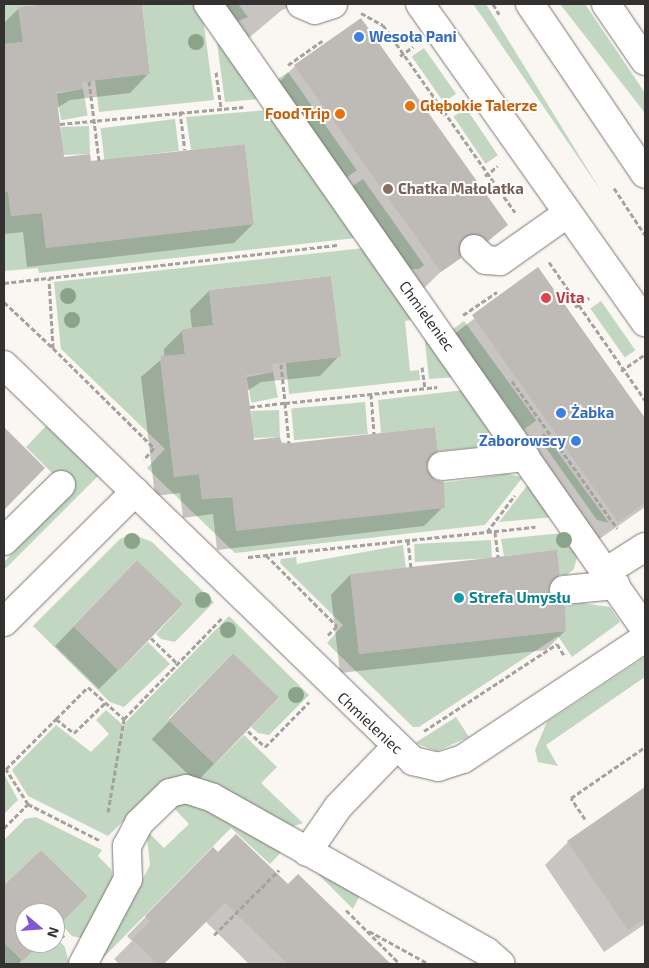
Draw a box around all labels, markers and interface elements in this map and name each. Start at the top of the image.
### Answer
place label: Wesoła Pani [369,28,457,46]
marker: Wesoła Pani [353,31,365,43]
place label: Głębokie Talerze [420,97,538,115]
marker: Głębokie Talerze [404,100,416,112]
place label: Food Trip [265,105,330,123]
marker: Food Trip [334,108,346,120]
place label: Chatka Małolatka [398,180,524,198]
marker: Chatka Małolatka [382,183,394,195]
street label: Chmieleniec [395,277,459,355]
place label: Vita [556,289,584,307]
marker: Vita [540,292,552,304]
place label: Żabka [571,404,614,422]
marker: Żabka [555,407,567,419]
place label: Zaborowscy [479,432,566,450]
marker: Zaborowscy [570,435,582,447]
place label: Strefa Umysłu [469,589,571,607]
marker: Strefa Umysłu [453,592,465,604]
street label: Chmieleniec [334,688,406,758]
north arrow [15,903,65,953]
text: N [44,925,63,940]

